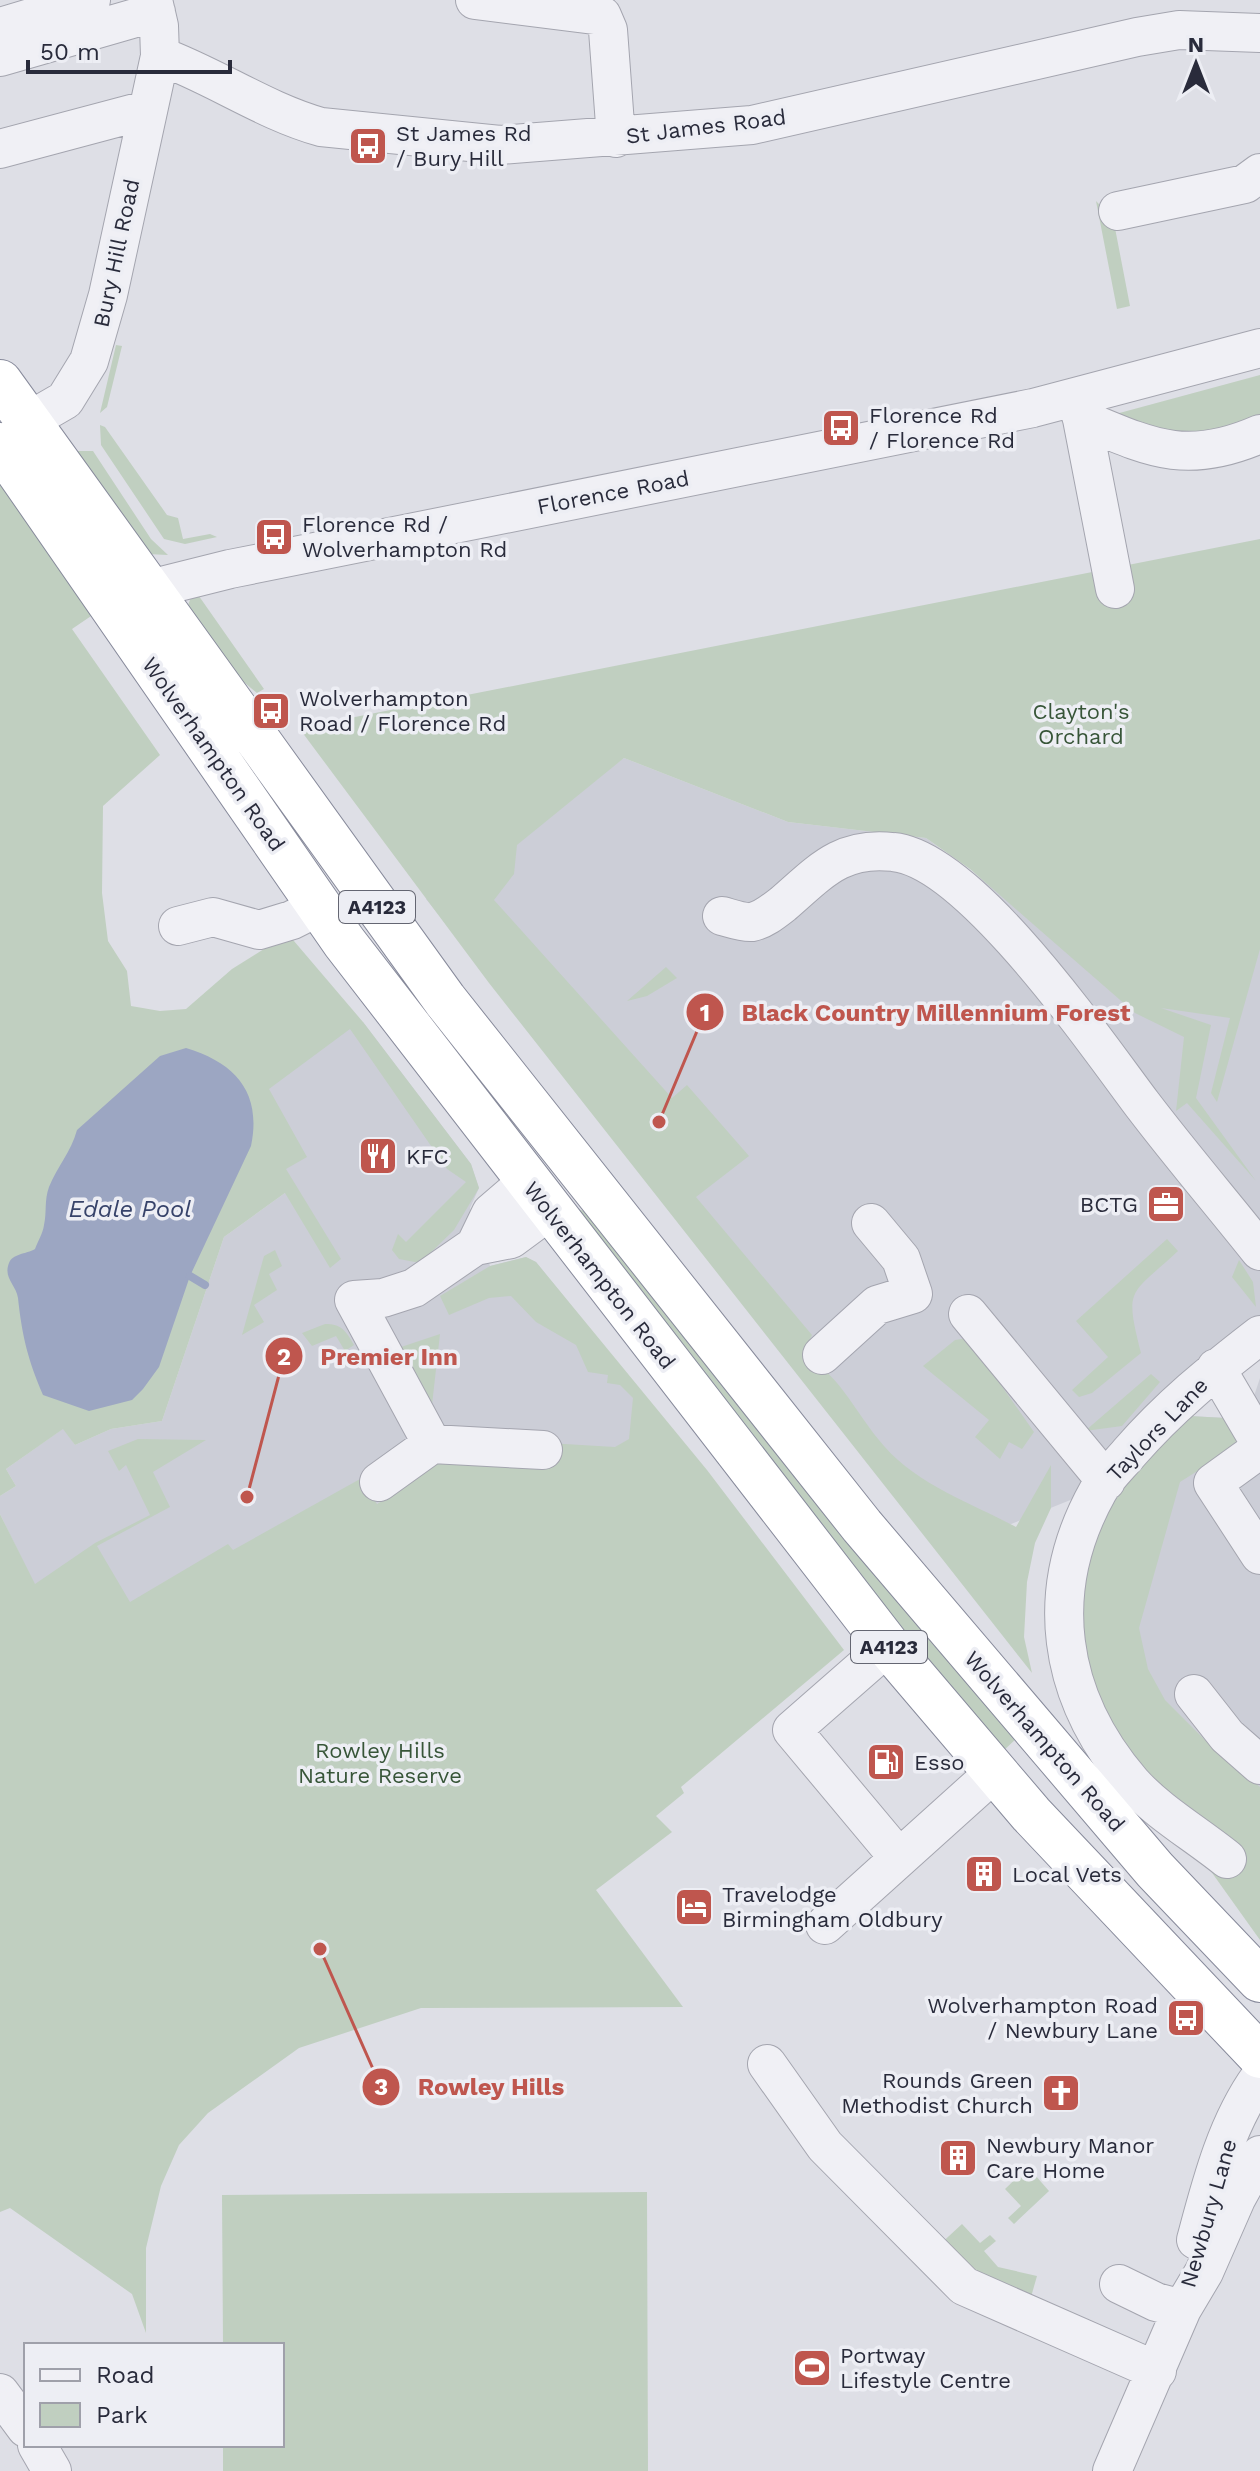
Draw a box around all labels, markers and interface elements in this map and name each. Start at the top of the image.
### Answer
scale bar [28,24,230,74]
north arrow [1156,24,1236,104]
text: N [1188,32,1204,57]
text: 50 m [40,38,100,66]
street label: St James Road [625,104,788,149]
place label: St James Rd / Bury Hill [396,121,532,171]
bus stop icon: St James Rd / Bury Hill [347,125,389,167]
street label: Bury Hill Road [89,177,144,330]
place label: Florence Rd / Florence Rd [869,403,1015,453]
bus stop icon: Florence Rd / Florence Rd [820,407,862,449]
street label: Florence Road [535,465,691,520]
place label: Florence Rd / Wolverhampton Rd [302,512,507,562]
bus stop icon: Florence Rd / Wolverhampton Rd [253,516,295,558]
street label: Wolverhampton Road [137,653,290,856]
place label: Wolverhampton Road / Florence Rd [299,686,506,736]
bus stop icon: Wolverhampton Road / Florence Rd [250,690,292,732]
park label: Clayton's Orchard [1033,699,1129,749]
road number: A4123 [339,891,415,923]
callout: Black Country Millennium Forest [685,988,1147,1036]
text: 1 [700,999,710,1027]
text: Black Country Millennium Forest [741,999,1131,1027]
restaurant icon: KFC [357,1135,399,1177]
place label: KFC [406,1144,449,1169]
street label: Wolverhampton Road [519,1177,681,1374]
office icon: BCTG [1145,1183,1187,1225]
place label: BCTG [1080,1192,1138,1217]
water label: Edale Pool [68,1195,192,1223]
callout: Premier Inn [264,1332,474,1380]
text: 2 [277,1343,291,1371]
text: Premier Inn [320,1343,458,1371]
street label: Taylors Lane [1102,1373,1213,1486]
road number: A4123 [851,1631,927,1663]
street label: Wolverhampton Road [959,1646,1130,1837]
park label: Rowley Hills Nature Reserve [298,1738,462,1788]
fuel station icon: Esso [865,1741,907,1783]
place label: Esso [914,1750,964,1775]
building icon: Local Vets [963,1853,1005,1895]
place label: Local Vets [1012,1862,1122,1887]
place label: Travelodge Birmingham Oldbury [722,1882,943,1932]
hotel icon: Travelodge Birmingham Oldbury [673,1886,715,1928]
place label: Wolverhampton Road / Newbury Lane [927,1993,1158,2043]
bus stop icon: Wolverhampton Road / Newbury Lane [1165,1997,1207,2039]
callout: Rowley Hills [361,2063,580,2111]
place label: Rounds Green Methodist Church [841,2068,1033,2118]
church icon: Rounds Green Methodist Church [1040,2072,1082,2114]
text: 3 [374,2073,388,2101]
text: Rowley Hills [418,2073,564,2101]
place label: Newbury Manor Care Home [986,2133,1154,2183]
street label: Newbury Lane [1175,2136,1242,2290]
building icon: Newbury Manor Care Home [937,2137,979,2179]
legend [24,2343,284,2447]
place label: Portway Lifestyle Centre [840,2343,1011,2393]
sports icon: Portway Lifestyle Centre [791,2347,833,2389]
text: Road [96,2361,155,2389]
text: Park [96,2401,148,2429]

